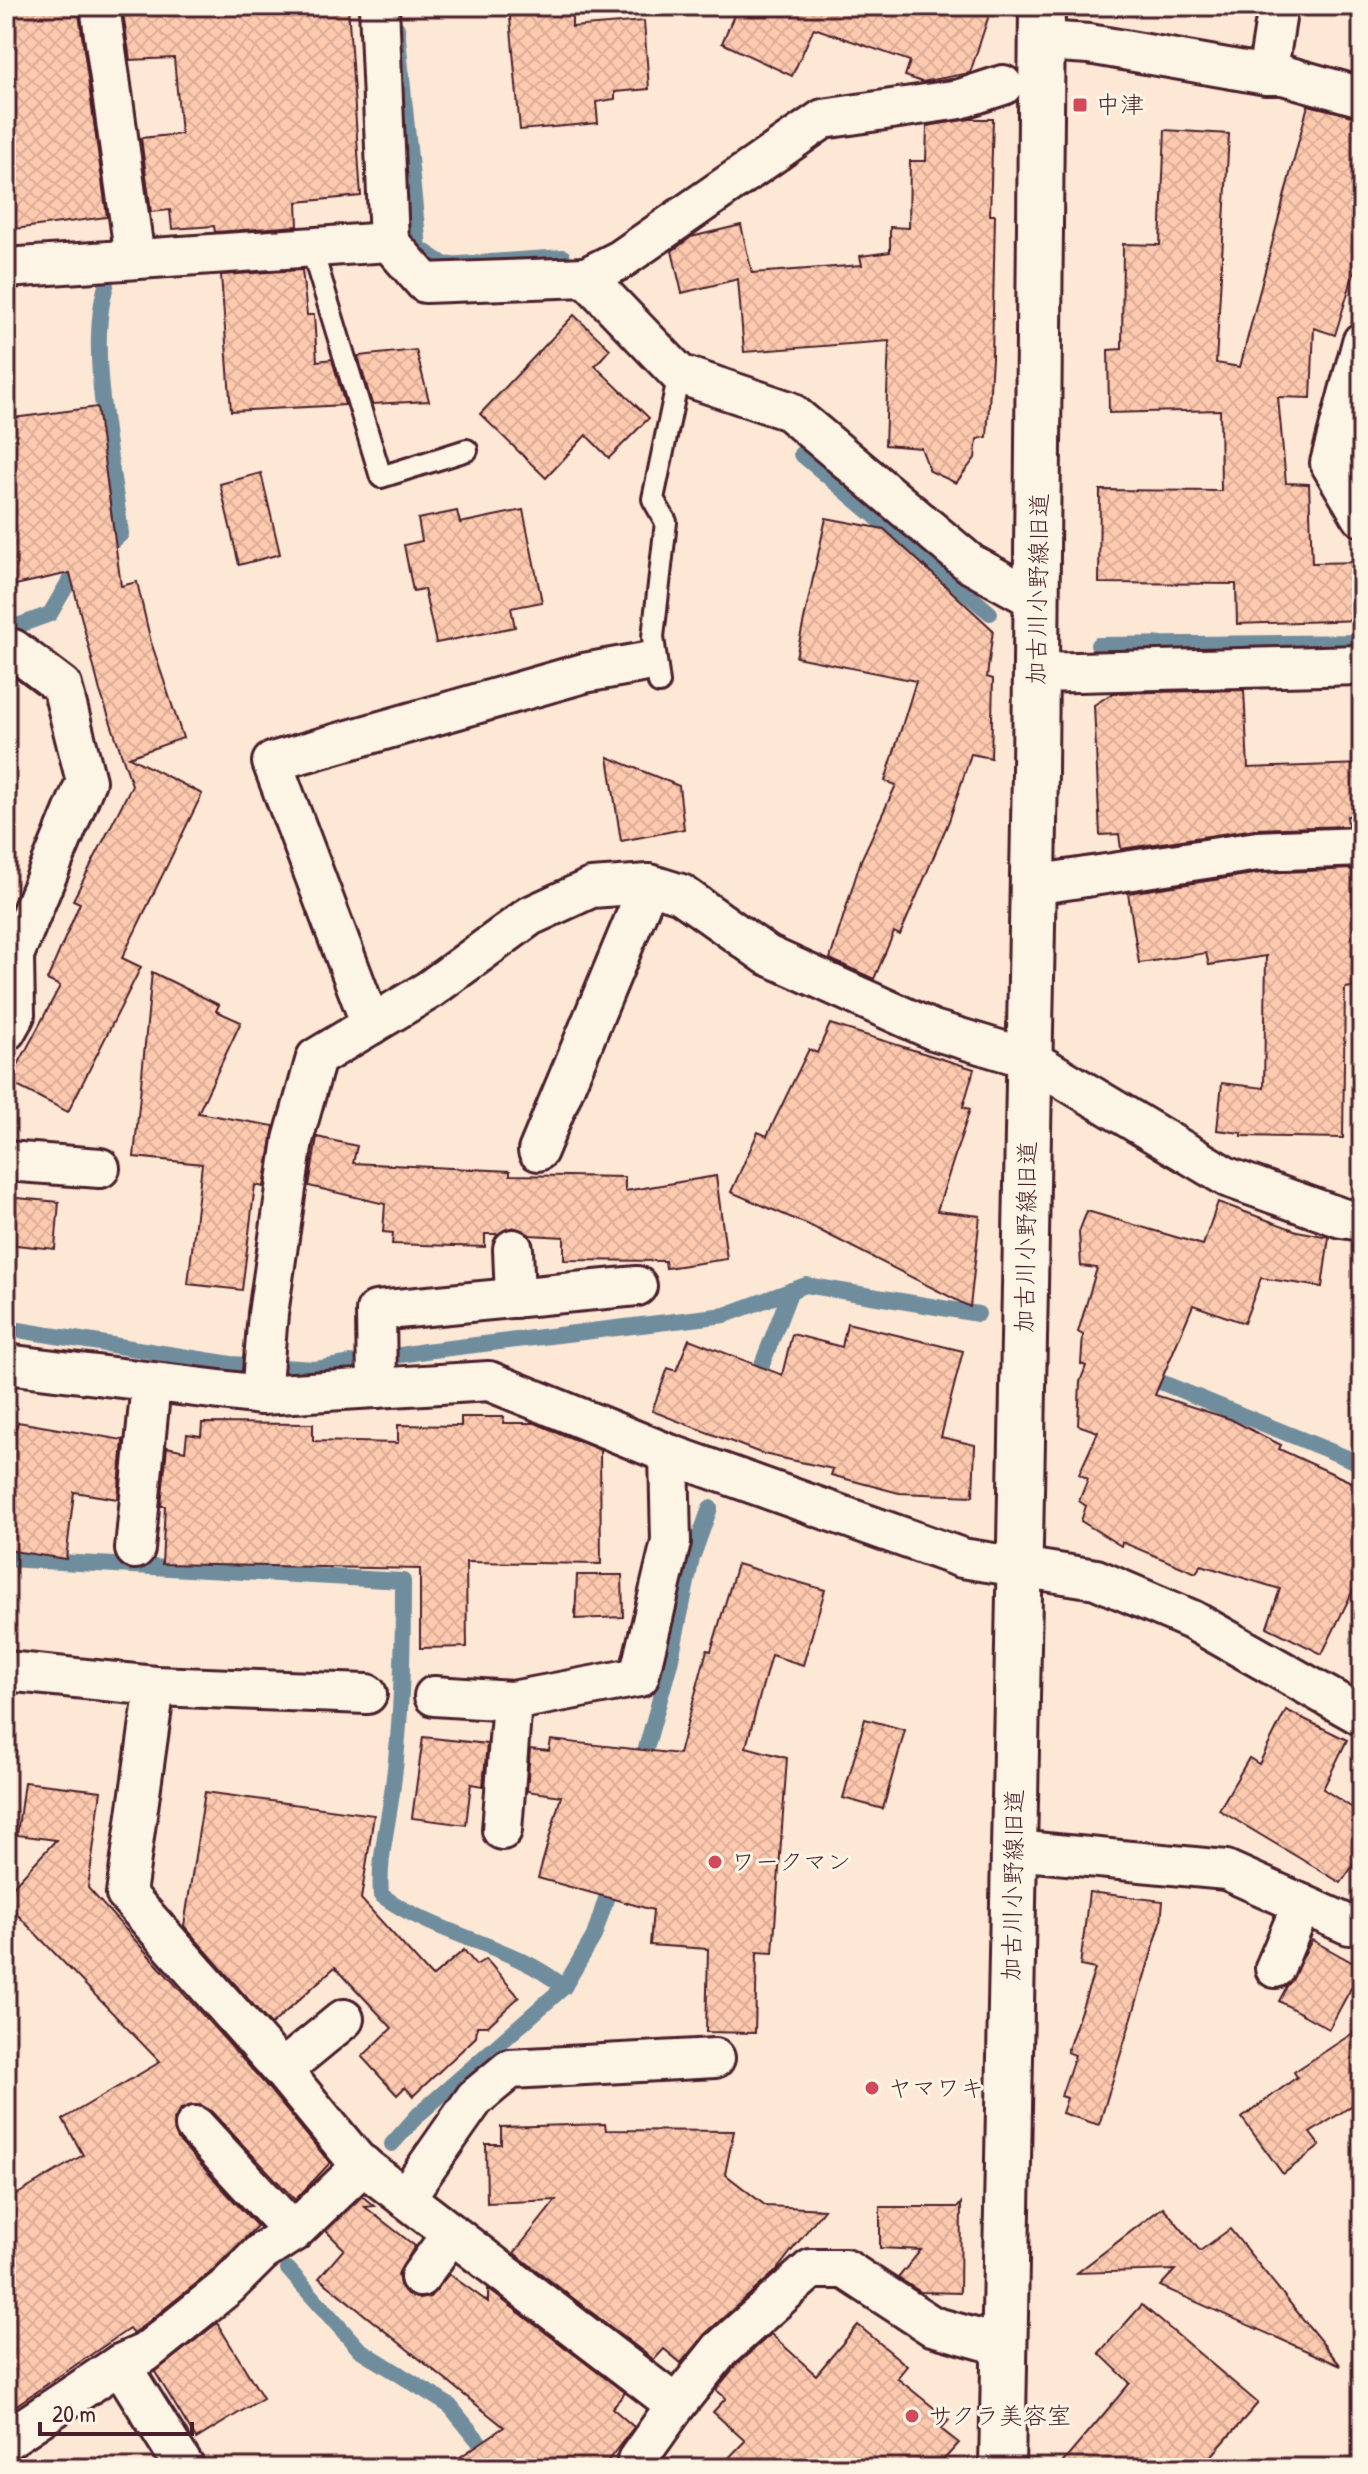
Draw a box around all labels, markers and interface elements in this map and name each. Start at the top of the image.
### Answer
place label: 中津 [1096,88,1144,120]
marker: 中津 [1071,96,1089,114]
street label: 加古川小野線旧道 [1019,493,1055,685]
street label: 加古川小野線旧道 [1007,1141,1043,1333]
street label: 加古川小野線旧道 [994,1789,1030,1981]
place label: ワークマン [731,1845,851,1877]
marker: ワークマン [706,1853,724,1871]
place label: ヤマワキ [888,2071,984,2103]
marker: ヤマワキ [863,2079,881,2097]
scale bar [40,2386,192,2436]
text: 20 m [52,2397,96,2429]
place label: サクラ美容室 [928,2399,1071,2431]
marker: サクラ美容室 [903,2407,921,2425]

